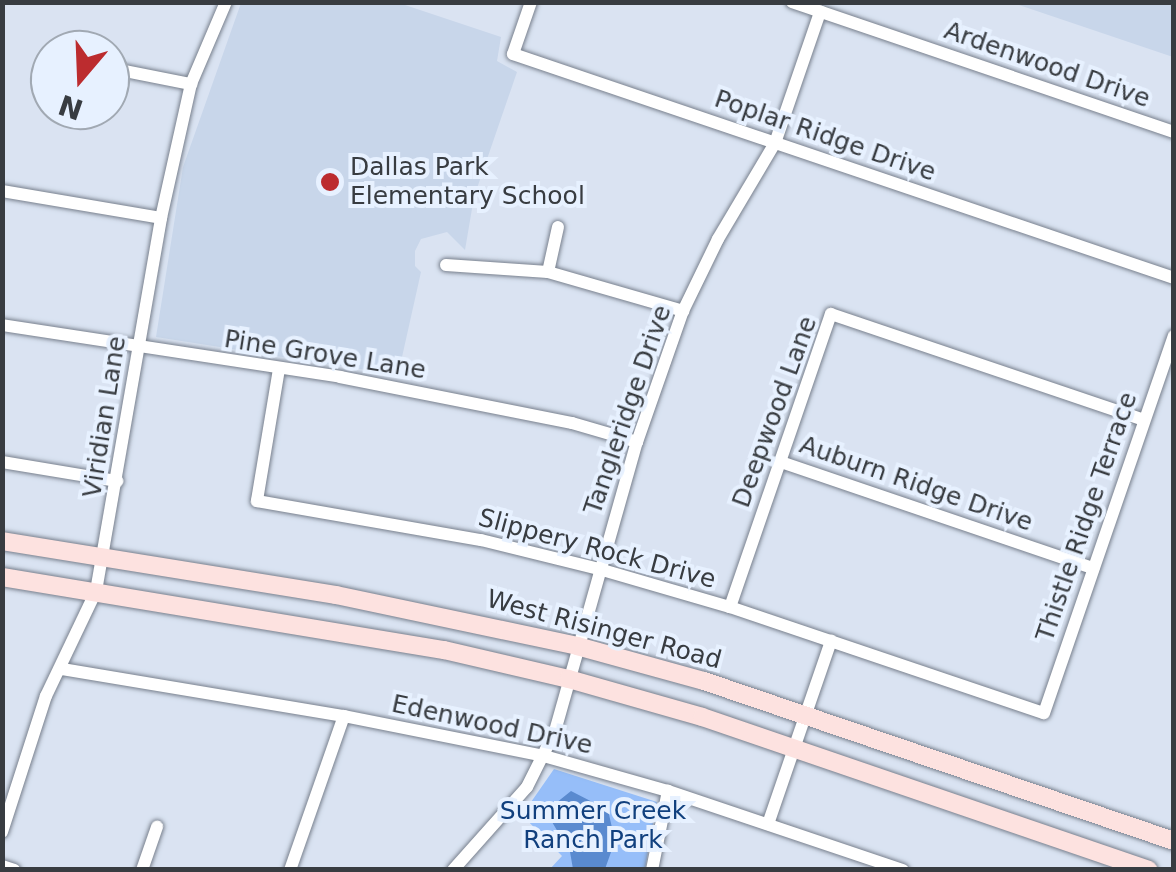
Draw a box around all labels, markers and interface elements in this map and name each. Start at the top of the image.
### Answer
street label: Ardenwood Drive [940,16,1154,114]
north arrow [30,30,130,130]
street label: Poplar Ridge Drive [710,84,940,188]
text: N [54,88,87,126]
place label: Dallas Park Elementary School [350,153,585,212]
marker: Dallas Park Elementary School [319,171,341,193]
street label: Tangleridge Drive [578,301,678,519]
street label: Deepwood Lane [726,312,824,512]
street label: Pine Grove Lane [222,324,428,386]
street label: Viridian Lane [77,334,133,500]
street label: Thistle Ridge Terrace [1030,388,1144,646]
street label: Auburn Ridge Drive [796,430,1036,538]
street label: Slippery Rock Drive [475,503,719,595]
street label: West Risinger Road [483,584,725,676]
street label: Edenwood Drive [389,689,595,761]
park label: Summer Creek Ranch Park [500,797,686,856]

